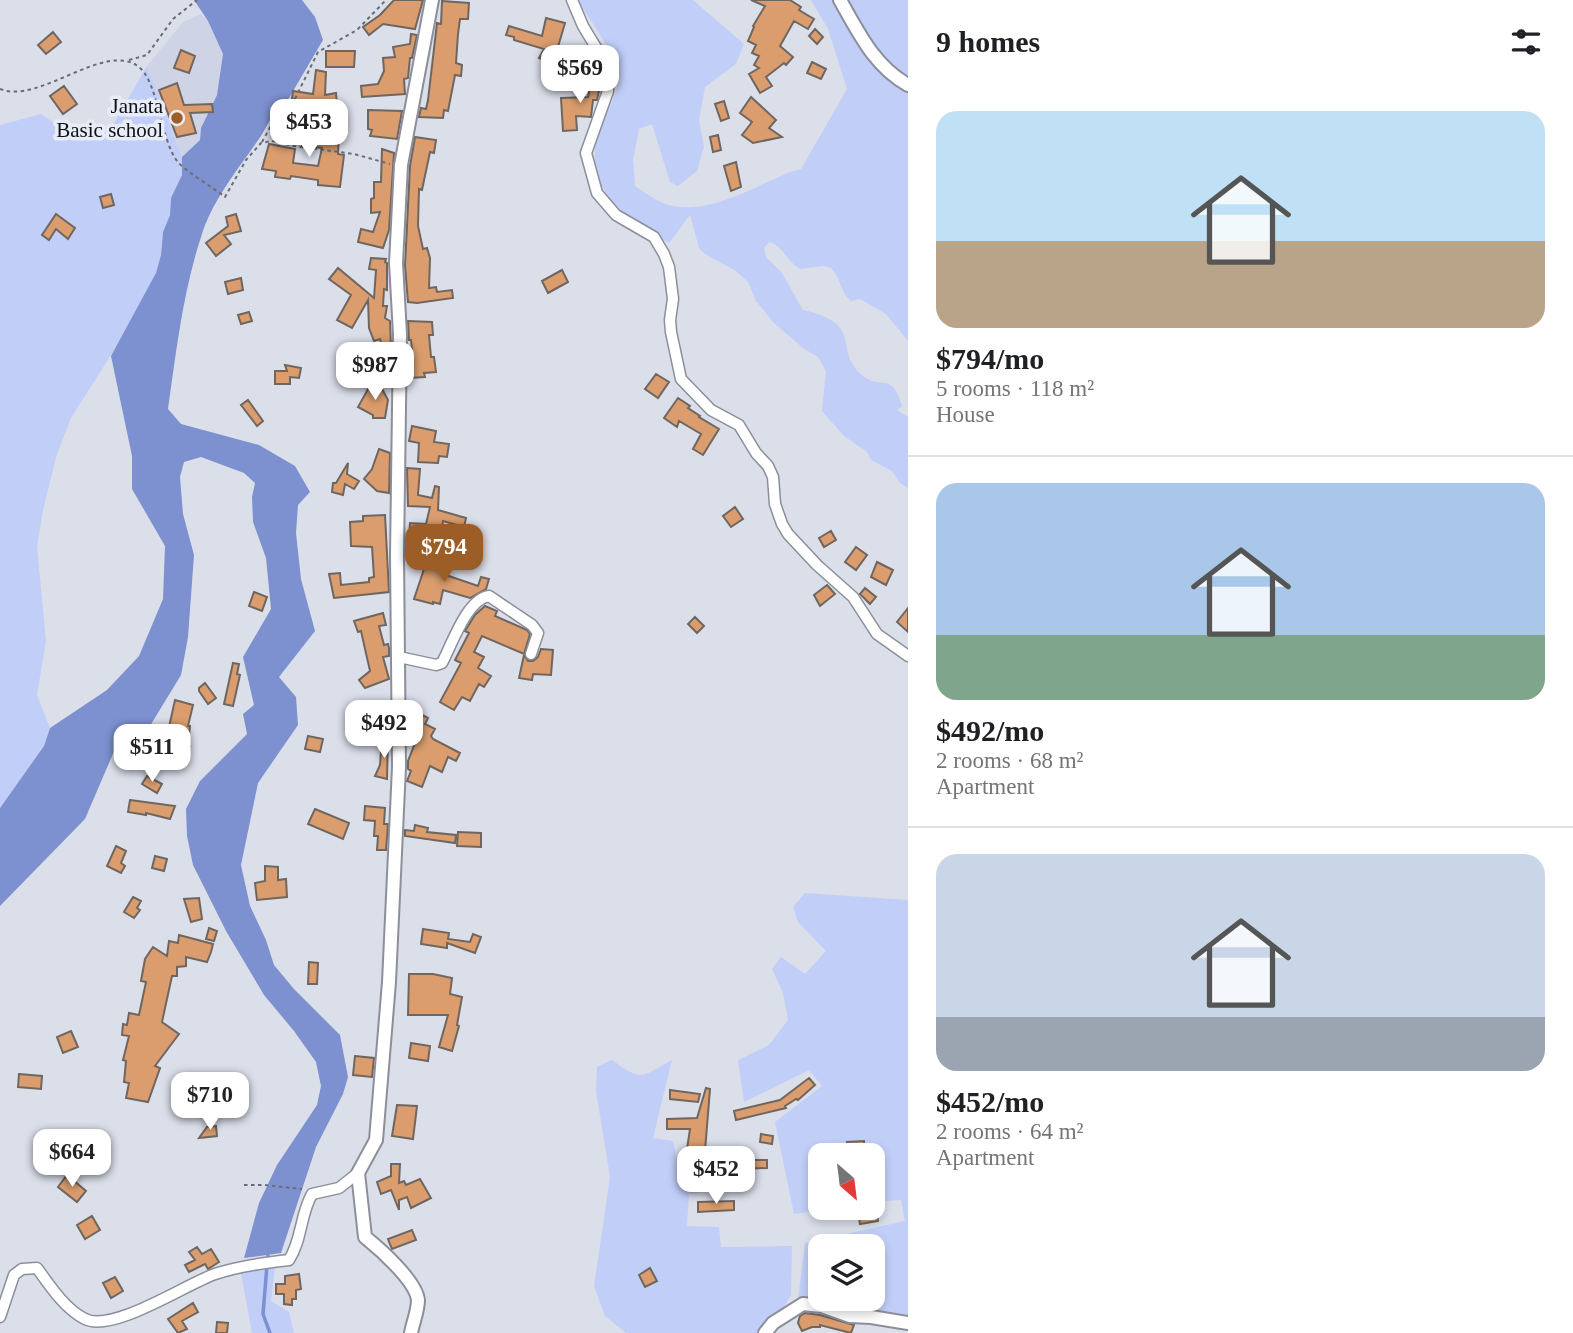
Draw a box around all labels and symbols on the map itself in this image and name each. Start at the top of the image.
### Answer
pin: $569 [539,46,621,105]
place label: Janata Basic school [56,94,164,142]
pin: $453 [268,100,350,159]
marker: Janata Basic school [169,110,185,126]
pin: $987 [334,342,416,402]
pin: $794 [403,524,485,584]
pin: $492 [343,700,425,760]
pin: $511 [111,724,193,784]
pin: $710 [169,1072,251,1132]
pin: $664 [31,1130,113,1189]
north arrow [808,1143,886,1220]
pin: $452 [675,1146,757,1206]

